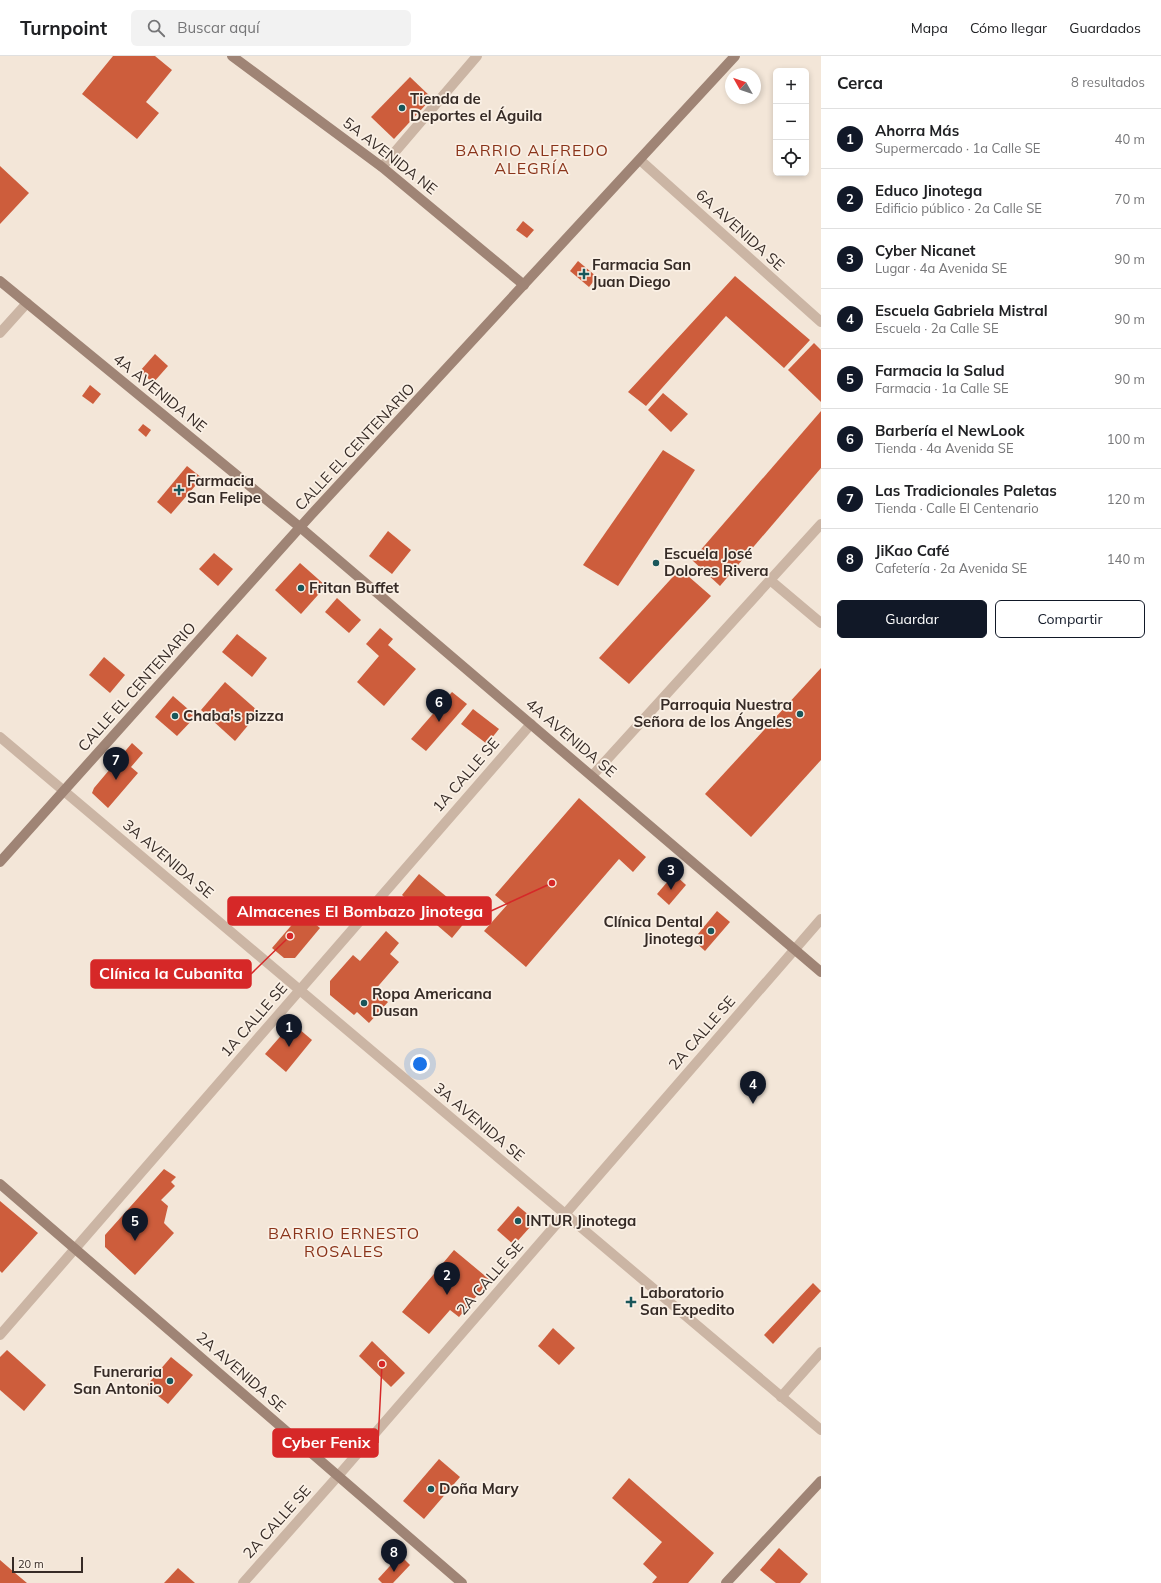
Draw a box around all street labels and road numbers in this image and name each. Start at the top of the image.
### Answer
street label: 5A AVENIDA NE [339,113,441,198]
street label: 6A AVENIDA SE [692,185,789,274]
street label: 4A AVENIDA NE [110,349,211,436]
street label: CALLE EL CENTENARIO [291,379,419,514]
street label: CALLE EL CENTENARIO [74,618,200,755]
street label: 4A AVENIDA SE [522,694,621,781]
street label: 1A CALLE SE [428,734,503,816]
street label: 3A AVENIDA SE [119,815,218,902]
street label: 1A CALLE SE [217,979,291,1061]
street label: 2A CALLE SE [664,992,739,1074]
street label: 3A AVENIDA SE [430,1078,529,1165]
street label: 2A CALLE SE [452,1237,527,1319]
street label: 2A AVENIDA SE [193,1327,290,1416]
street label: 2A CALLE SE [239,1481,315,1562]

